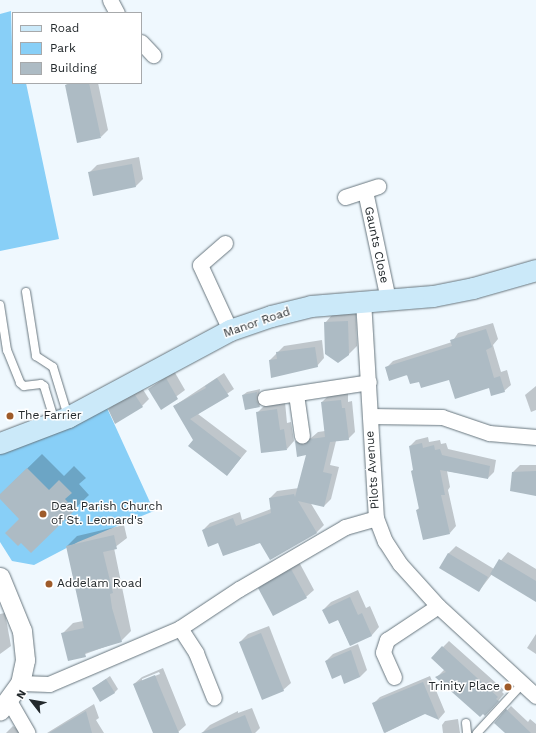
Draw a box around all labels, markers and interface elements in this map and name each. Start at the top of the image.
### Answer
legend [12,12,142,84]
text: Road [50,21,79,35]
text: Park [50,41,76,55]
text: Building [50,61,97,75]
street label: Gaunts Close [361,205,391,285]
street label: Manor Road [222,305,292,341]
place label: The Farrier [18,409,82,423]
marker: The Farrier [5,411,15,421]
street label: Pilots Avenue [363,430,383,510]
place label: Deal Parish Church of St. Leonard's [51,500,163,528]
marker: Deal Parish Church of St. Leonard's [38,509,48,519]
place label: Addelam Road [57,577,142,591]
marker: Addelam Road [44,579,54,589]
place label: Trinity Place [428,680,500,694]
north arrow [12,681,52,721]
marker: Trinity Place [503,682,513,692]
text: N [14,688,29,701]

